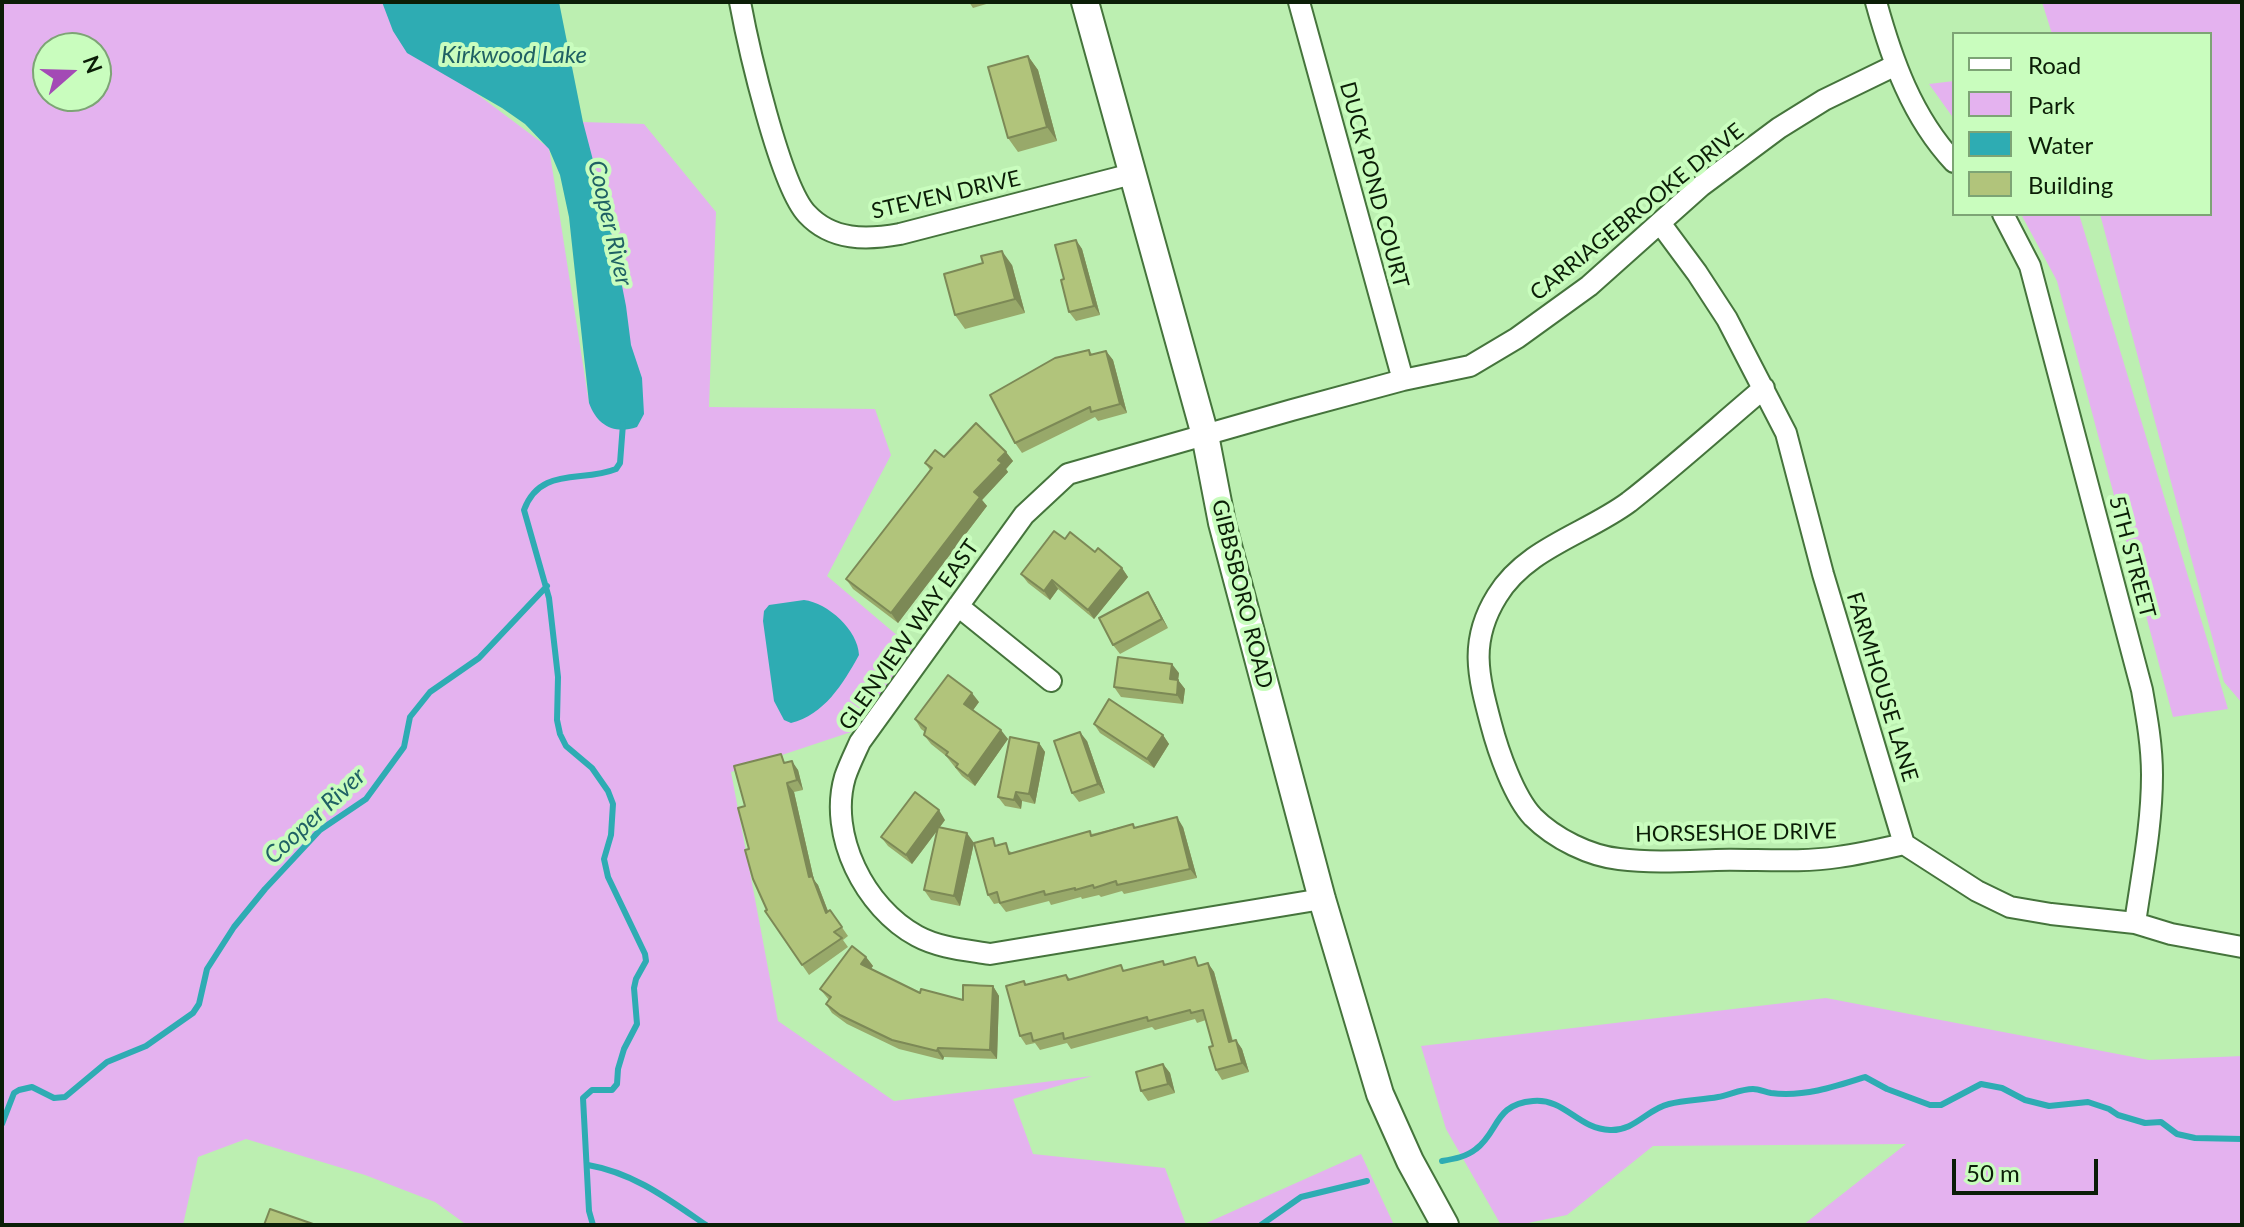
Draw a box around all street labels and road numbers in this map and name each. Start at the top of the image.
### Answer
street label: DUCK POND COURT [1334,79,1414,291]
street label: CARRIAGEBROOKE DRIVE [1525,118,1749,306]
street label: STEVEN DRIVE [869,165,1023,225]
street label: 5TH STREET [2103,493,2161,621]
street label: GIBBSBORO ROAD [1206,497,1278,691]
street label: GLENVIEW WAY EAST [833,535,985,735]
street label: FARMHOUSE LANE [1841,589,1923,785]
street label: HORSESHOE DRIVE [1635,818,1837,848]

